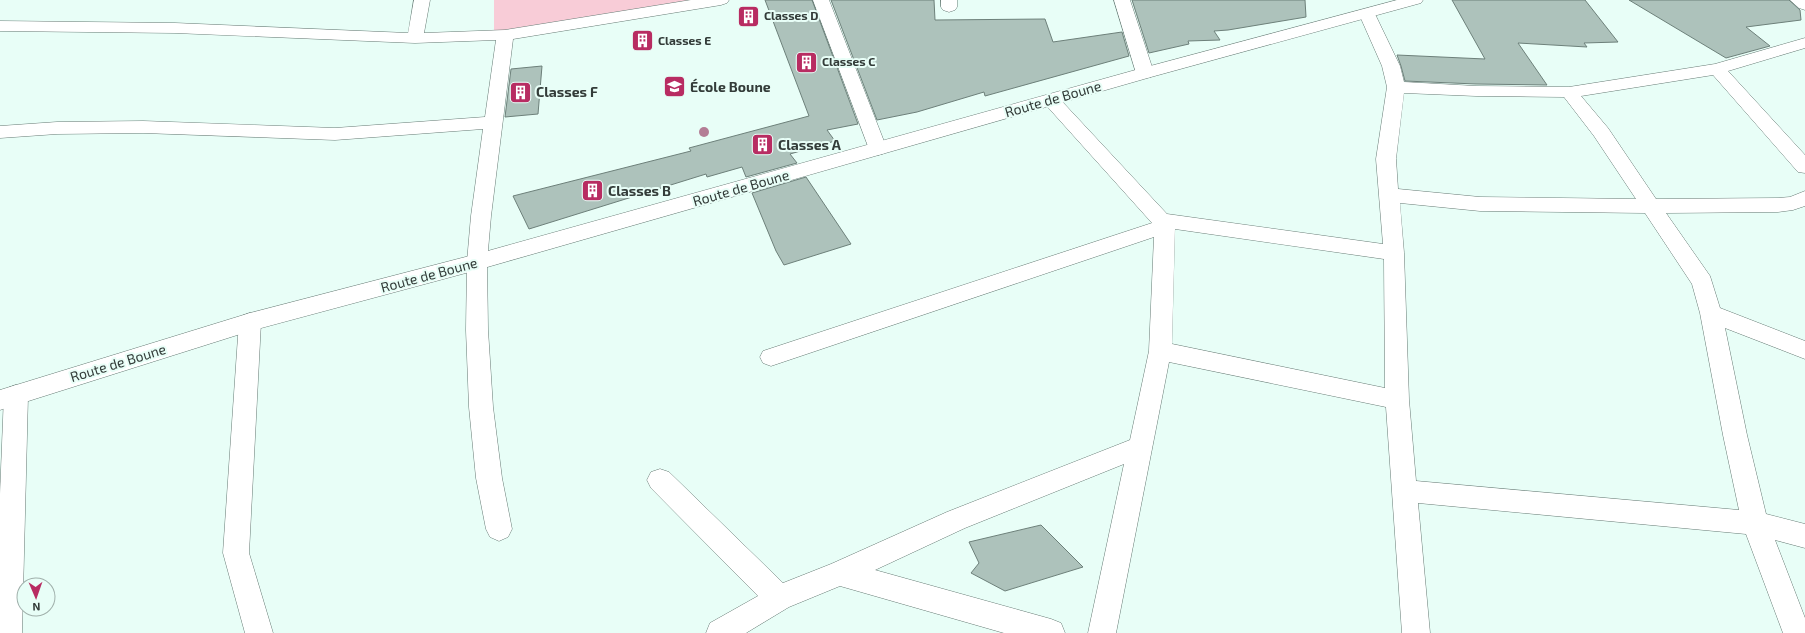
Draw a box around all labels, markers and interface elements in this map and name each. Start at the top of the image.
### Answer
building icon: Classes D [736,3,762,29]
place label: Classes D [764,8,819,22]
building icon: Classes E [629,28,655,54]
place label: Classes E [658,33,711,47]
building icon: Classes C [794,49,820,75]
place label: Classes C [822,54,875,68]
school or university icon: École Boune [661,74,687,100]
street label: Route de Boune [1003,77,1103,120]
place label: École Boune [690,78,771,95]
building icon: Classes F [508,79,534,105]
place label: Classes F [536,83,598,100]
building icon: Classes A [749,132,775,158]
place label: Classes A [778,136,842,153]
street label: Route de Boune [691,166,791,209]
building icon: Classes B [580,178,606,204]
place label: Classes B [608,182,671,199]
street label: Route de Boune [379,253,479,296]
street label: Route de Boune [68,340,168,385]
north arrow [16,577,56,617]
text: N [32,601,41,614]

